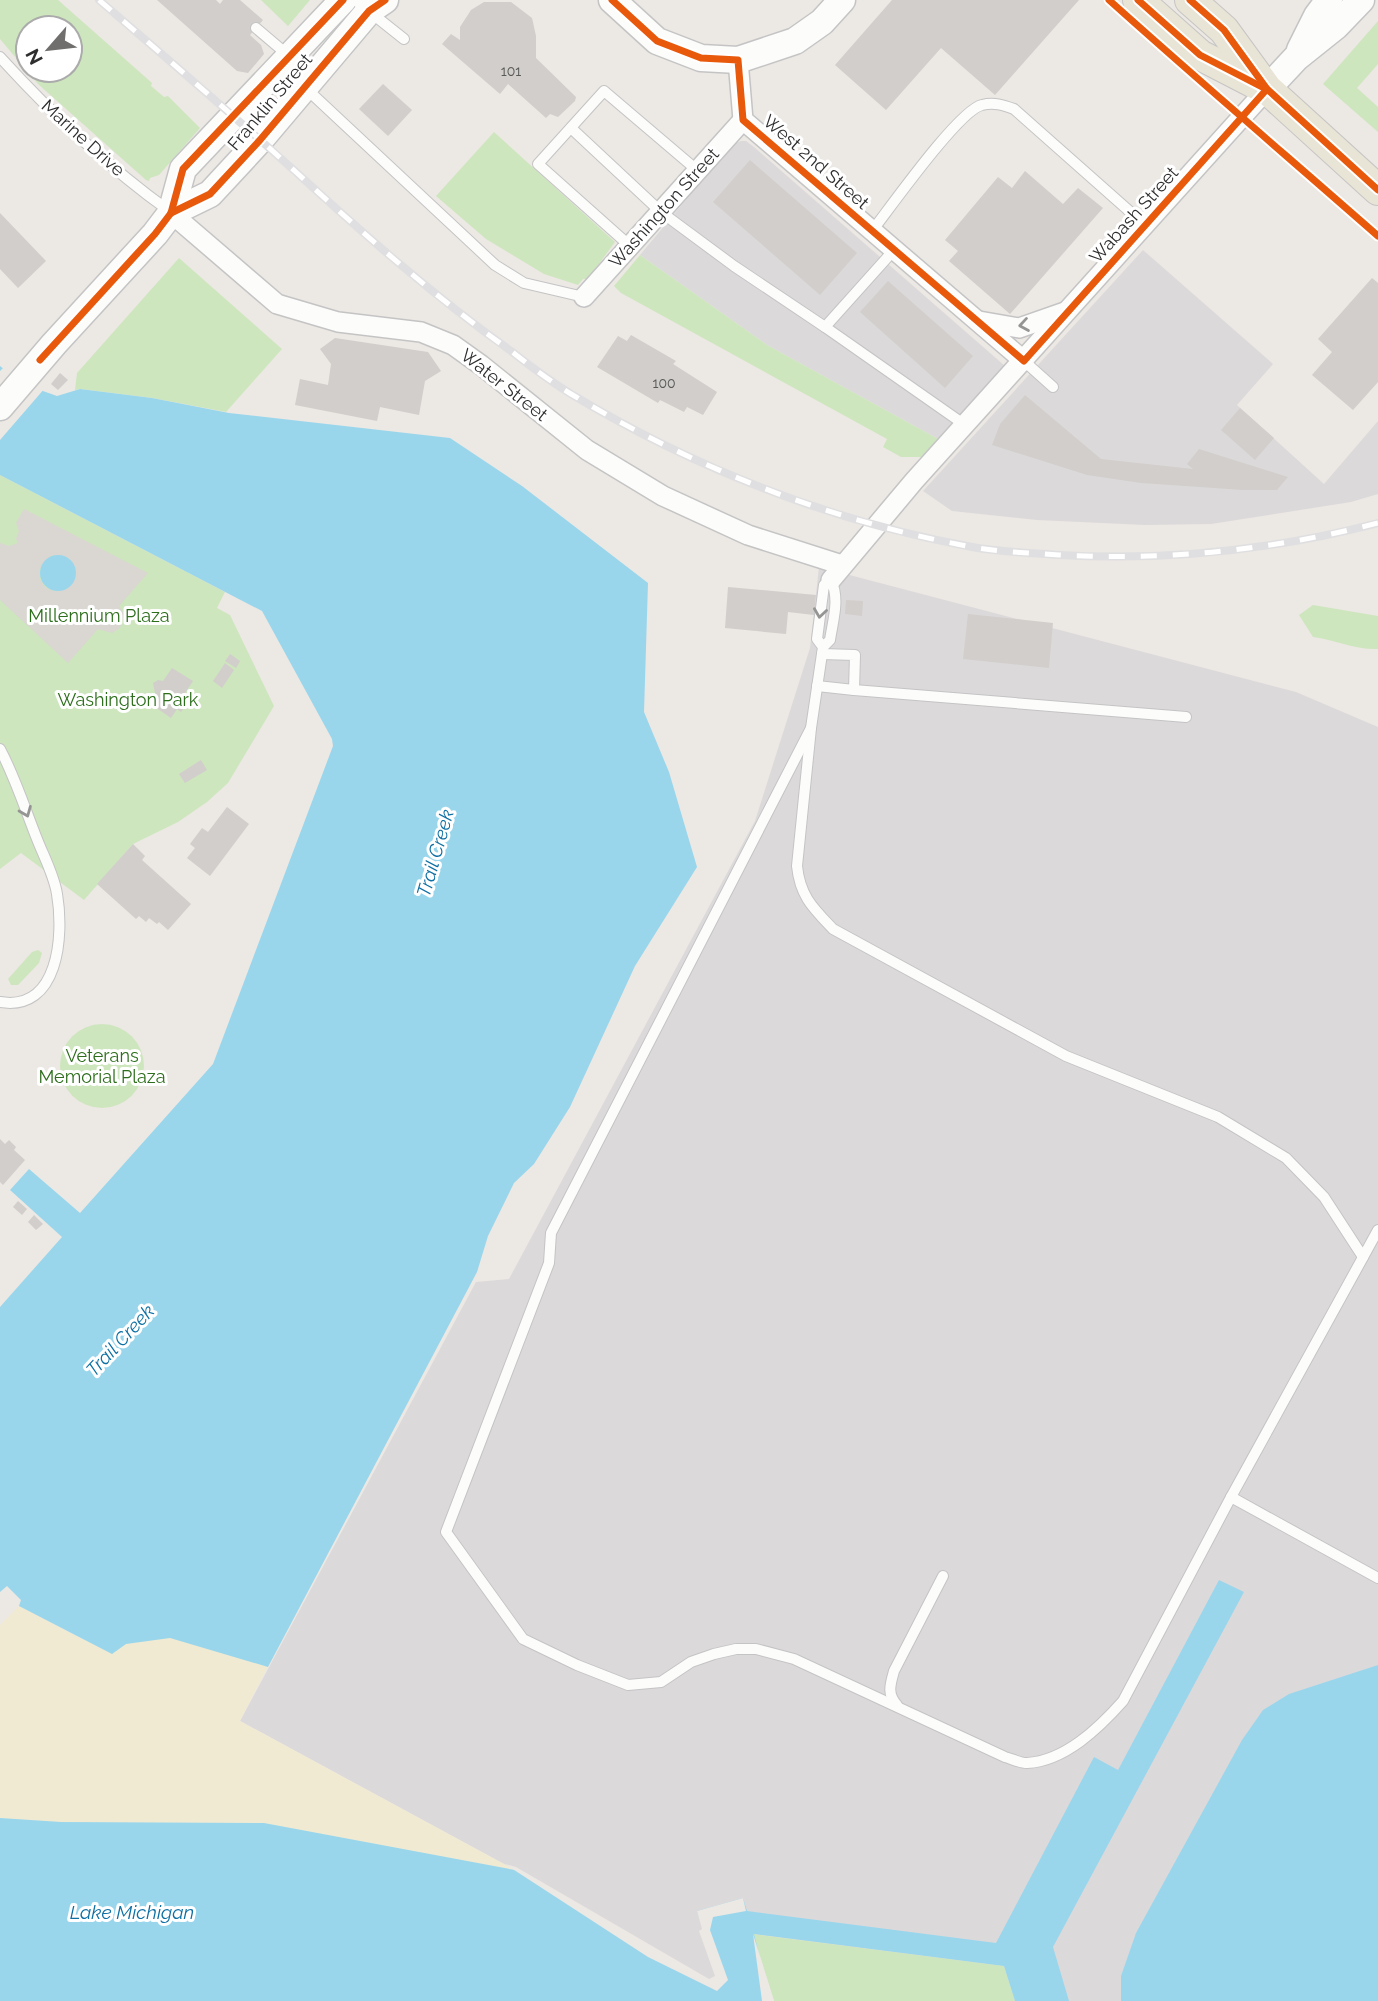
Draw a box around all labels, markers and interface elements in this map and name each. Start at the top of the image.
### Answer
north arrow [14,14,84,84]
text: N [21,45,47,69]
street label: Franklin Street [223,49,316,154]
house number: 101 [501,63,521,79]
street label: Marine Drive [38,95,129,181]
street label: West 2nd Street [759,110,873,213]
street label: Washington Street [604,143,723,272]
street label: Wabash Street [1085,162,1182,267]
one-way arrow [1019,317,1030,332]
street label: Water Street [457,344,552,425]
house number: 100 [652,375,676,391]
park label: Millennium Plaza [28,605,170,626]
one-way arrow [813,607,828,619]
park label: Washington Park [58,689,199,710]
one-way arrow [18,806,32,818]
water label: Trail Creek [412,807,458,899]
park label: Veterans Memorial Plaza [38,1045,166,1087]
water label: Trail Creek [81,1300,159,1380]
water label: Lake Michigan [70,1901,194,1923]

